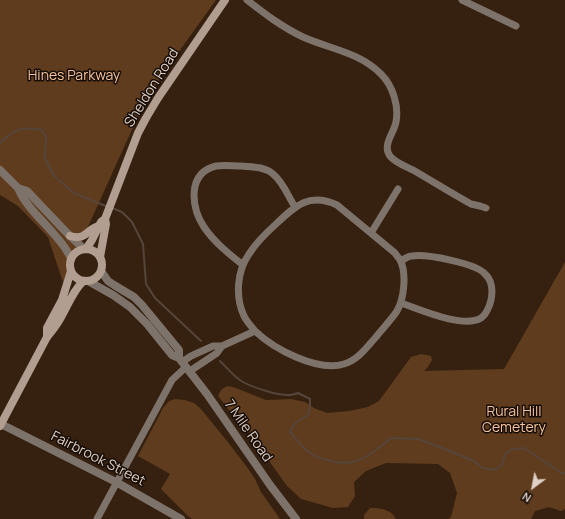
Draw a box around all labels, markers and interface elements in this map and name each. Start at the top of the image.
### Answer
street label: Sheldon Road [121,46,183,130]
park label: Hines Parkway [28,68,120,84]
street label: 7 Mile Road [220,397,276,465]
park label: Rural Hill Cemetery [482,404,546,436]
street label: Fairbrook Street [48,428,148,490]
north arrow [513,467,553,507]
text: N [519,489,534,506]

